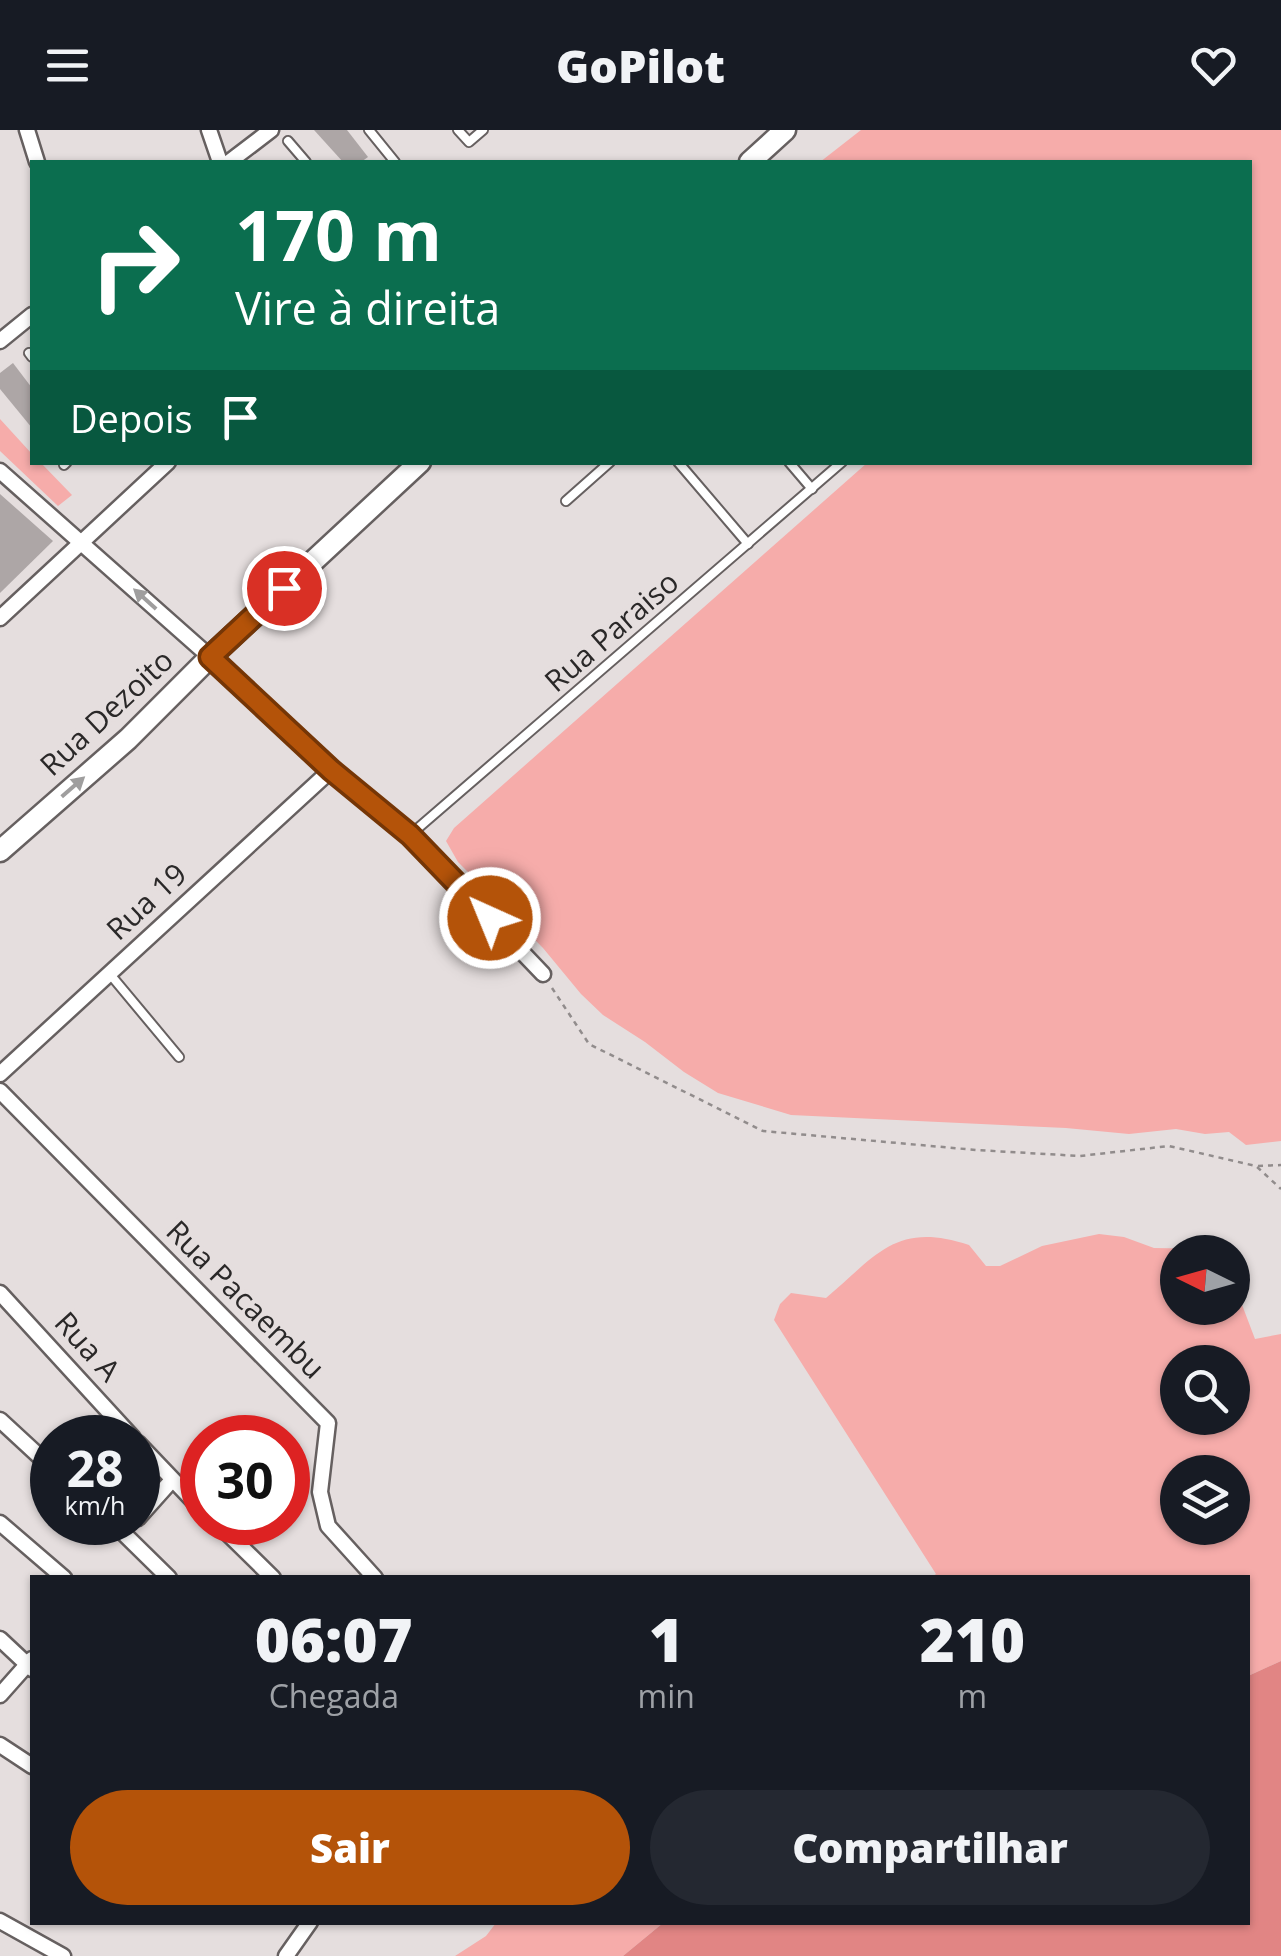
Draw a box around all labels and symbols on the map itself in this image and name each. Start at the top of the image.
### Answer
pin [242,546,327,631]
street label: Rua Paraiso [535,561,687,700]
one-way arrow [133,589,158,611]
street label: Rua Dezoito [30,639,182,784]
one-way arrow [61,776,86,798]
street label: Rua 19 [97,853,195,949]
position arrow [438,866,542,970]
street label: Rua Pacaembu [158,1211,334,1387]
north arrow [1160,1235,1250,1325]
street label: Rua A [46,1302,130,1390]
speed limit sign: 30 [180,1415,310,1545]

